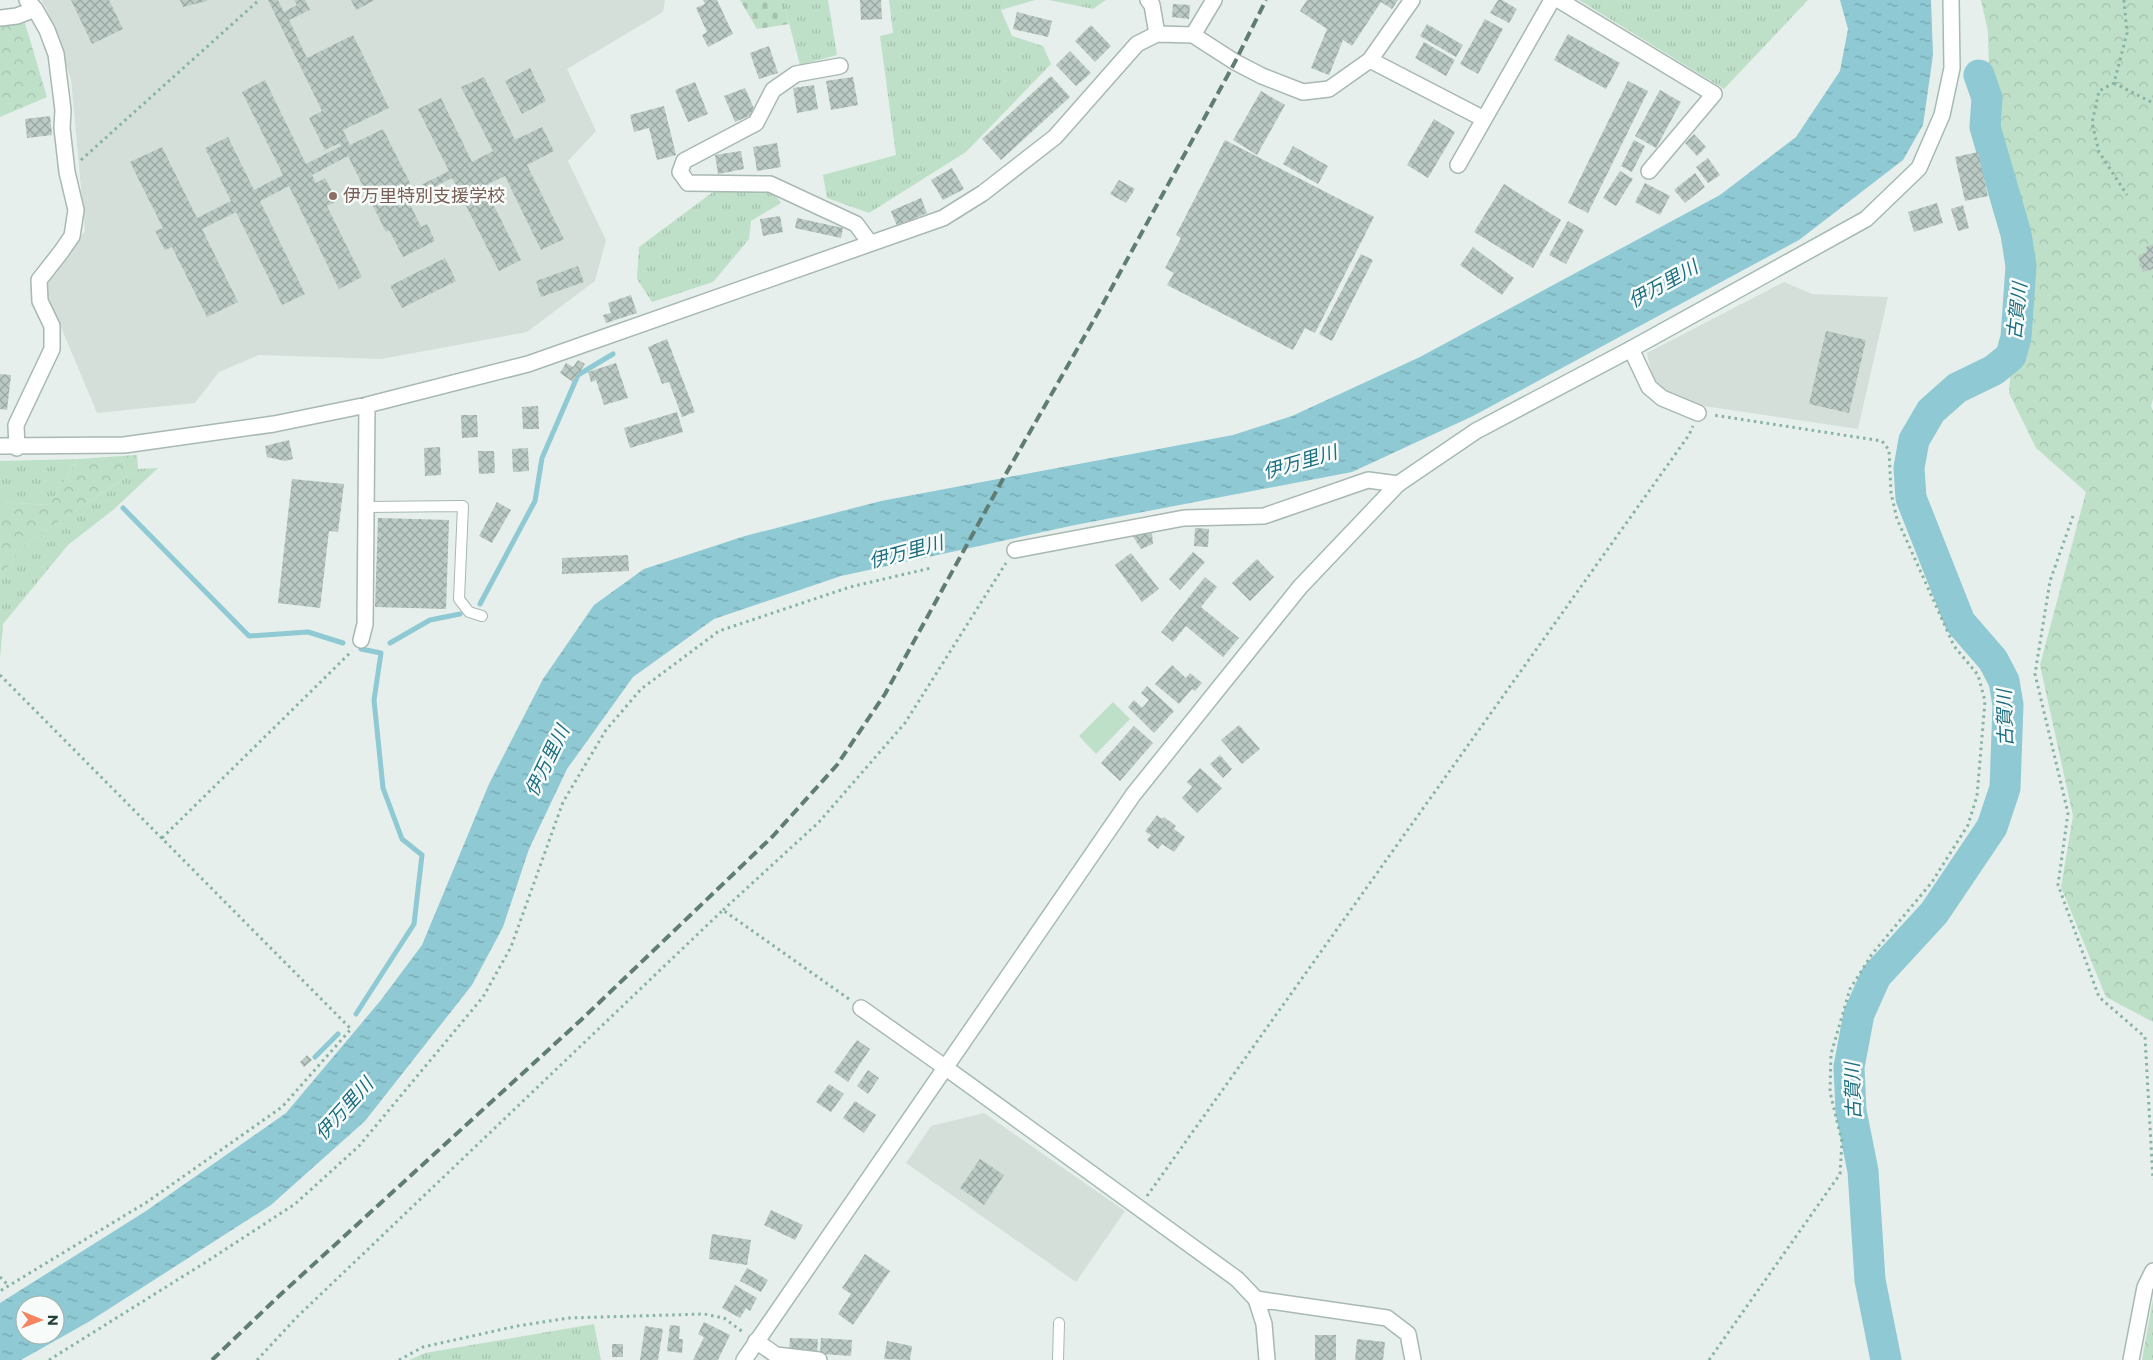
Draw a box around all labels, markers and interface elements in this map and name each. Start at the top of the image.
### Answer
place label: 伊万里特別支援学校 [343,185,505,207]
marker: 伊万里特別支援学校 [327,190,339,202]
water label: 伊万里川 [1624,255,1704,312]
water label: 古賀川 [2003,279,2032,341]
water label: 伊万里川 [1260,440,1342,484]
water label: 伊万里川 [866,531,948,573]
water label: 古賀川 [1992,687,2017,747]
water label: 伊万里川 [520,720,575,800]
water label: 古賀川 [1840,1060,1865,1120]
water label: 伊万里川 [310,1072,379,1145]
north arrow [15,1295,65,1345]
text: N [44,1314,62,1326]

